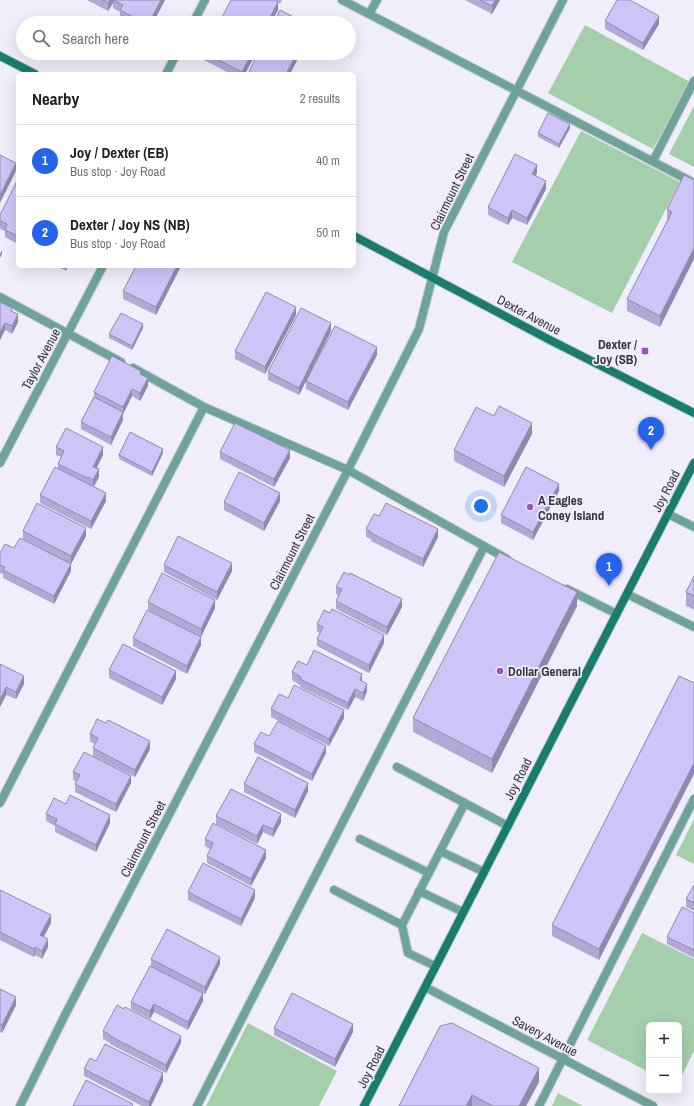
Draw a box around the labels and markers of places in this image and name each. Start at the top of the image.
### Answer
place label: Dexter / Joy (SB) [594,336,637,368]
marker: Dexter / Joy (SB) [640,346,650,356]
pin: 2 [638,417,664,450]
place label: A Eagles Coney Island [538,492,604,524]
marker: A Eagles Coney Island [525,502,535,512]
pin: 1 [596,553,622,586]
place label: Dollar General [508,663,581,680]
marker: Dollar General [495,666,505,676]

